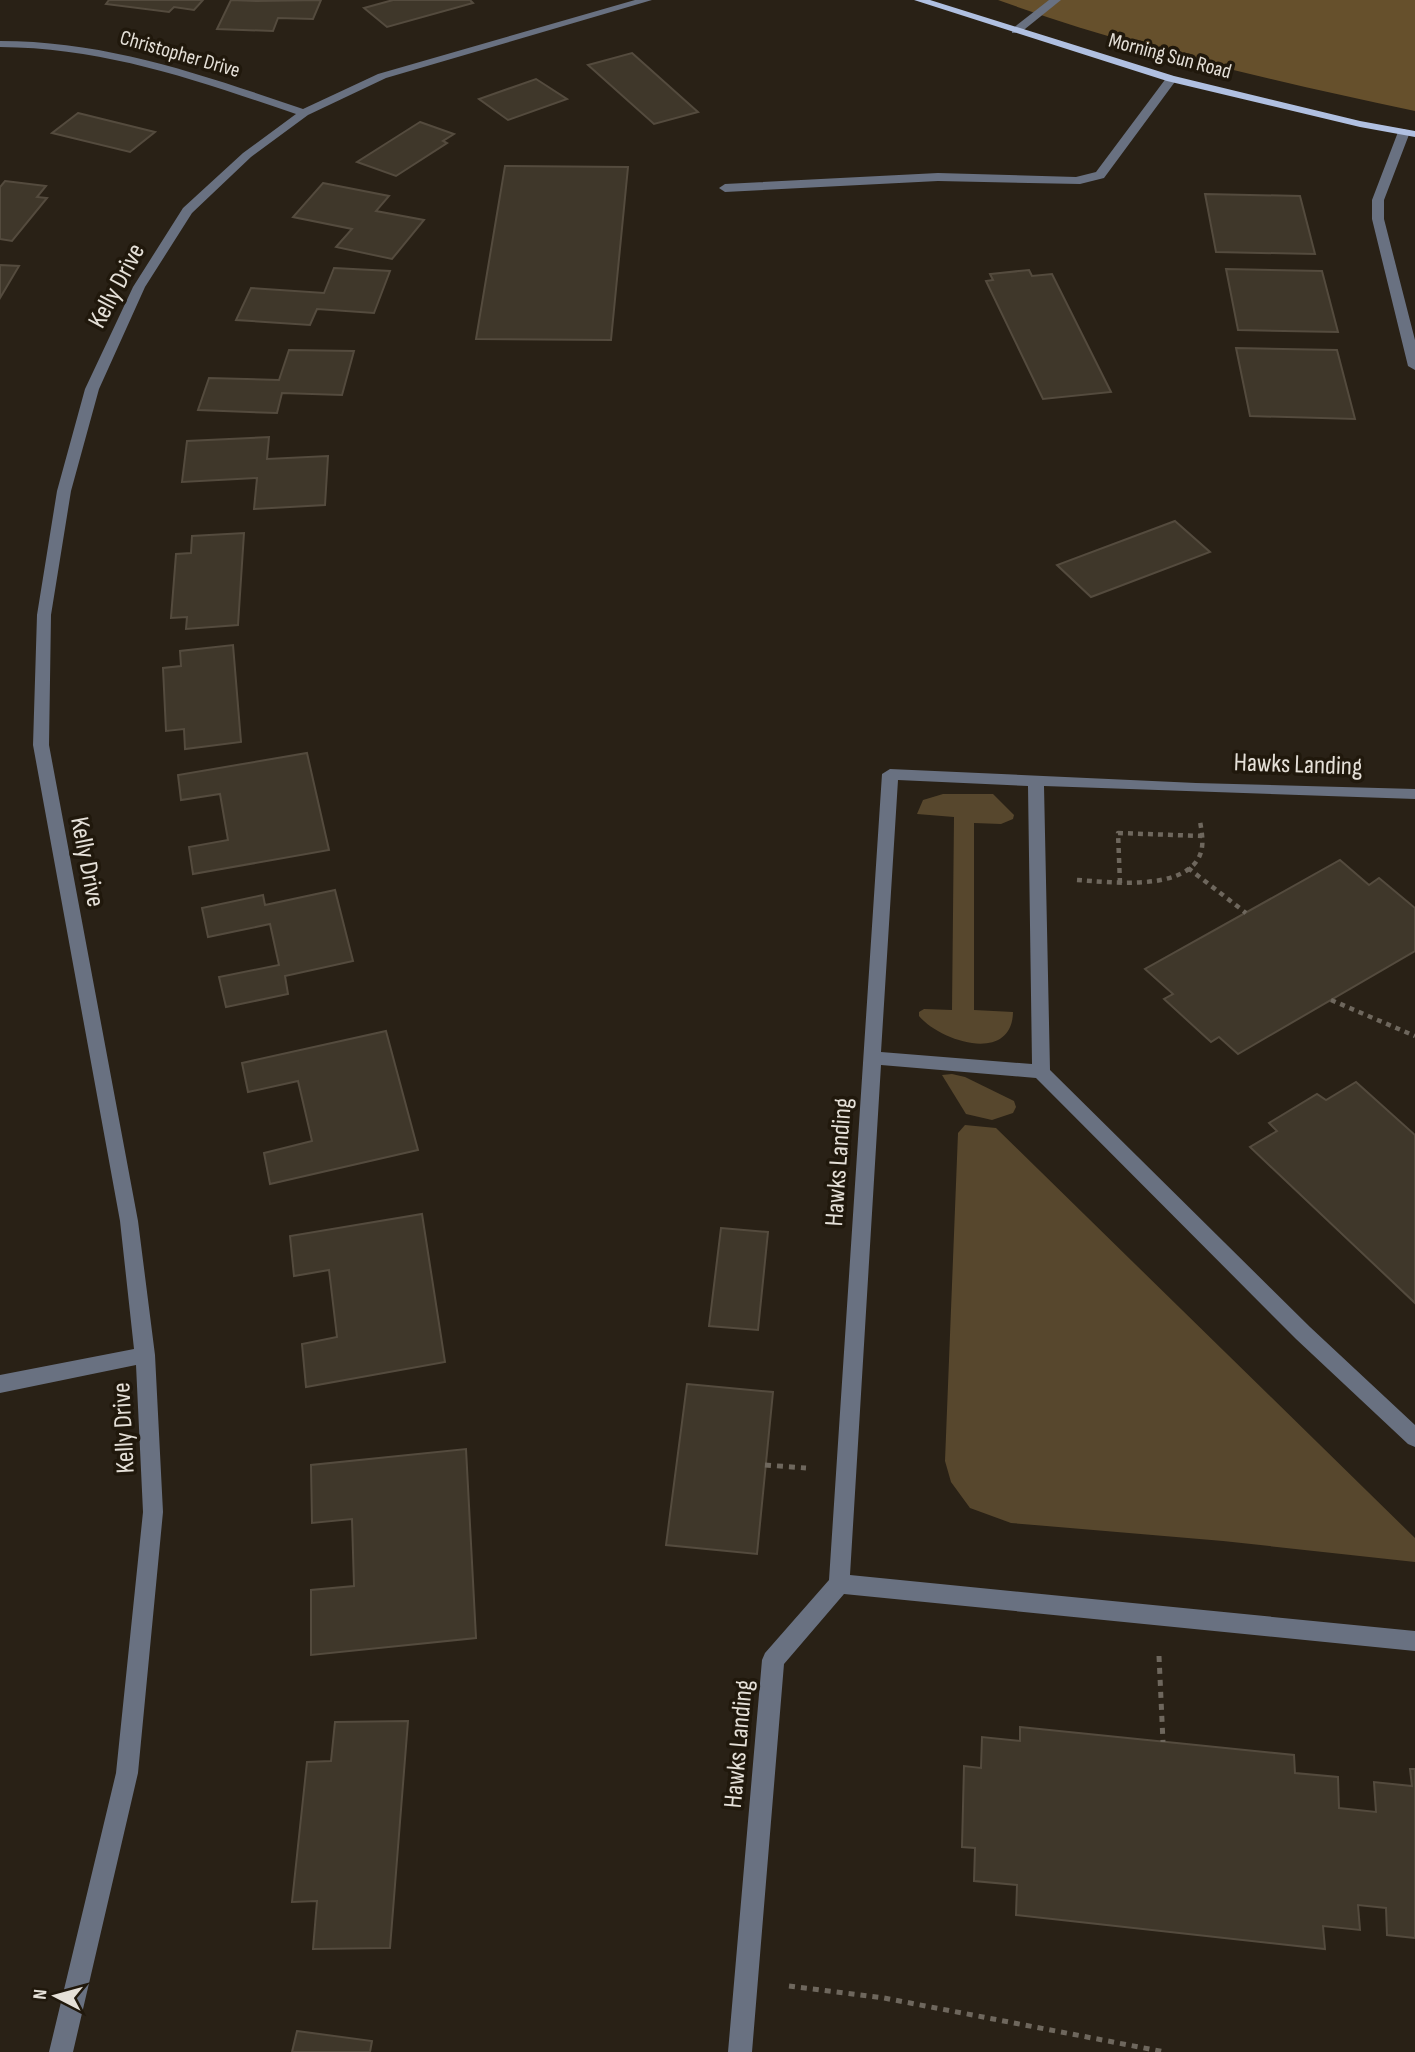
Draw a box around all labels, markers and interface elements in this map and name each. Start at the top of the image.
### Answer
street label: Christopher Drive [117,25,243,83]
street label: Morning Sun Road [1106,28,1234,84]
street label: Kelly Drive [82,239,152,333]
street label: Hawks Landing [1233,747,1363,783]
street label: Kelly Drive [63,814,111,910]
street label: Hawks Landing [819,1097,859,1227]
street label: Kelly Drive [106,1382,142,1474]
street label: Hawks Landing [718,1679,760,1809]
north arrow [21,1961,91,2031]
text: N [29,1988,53,2001]

